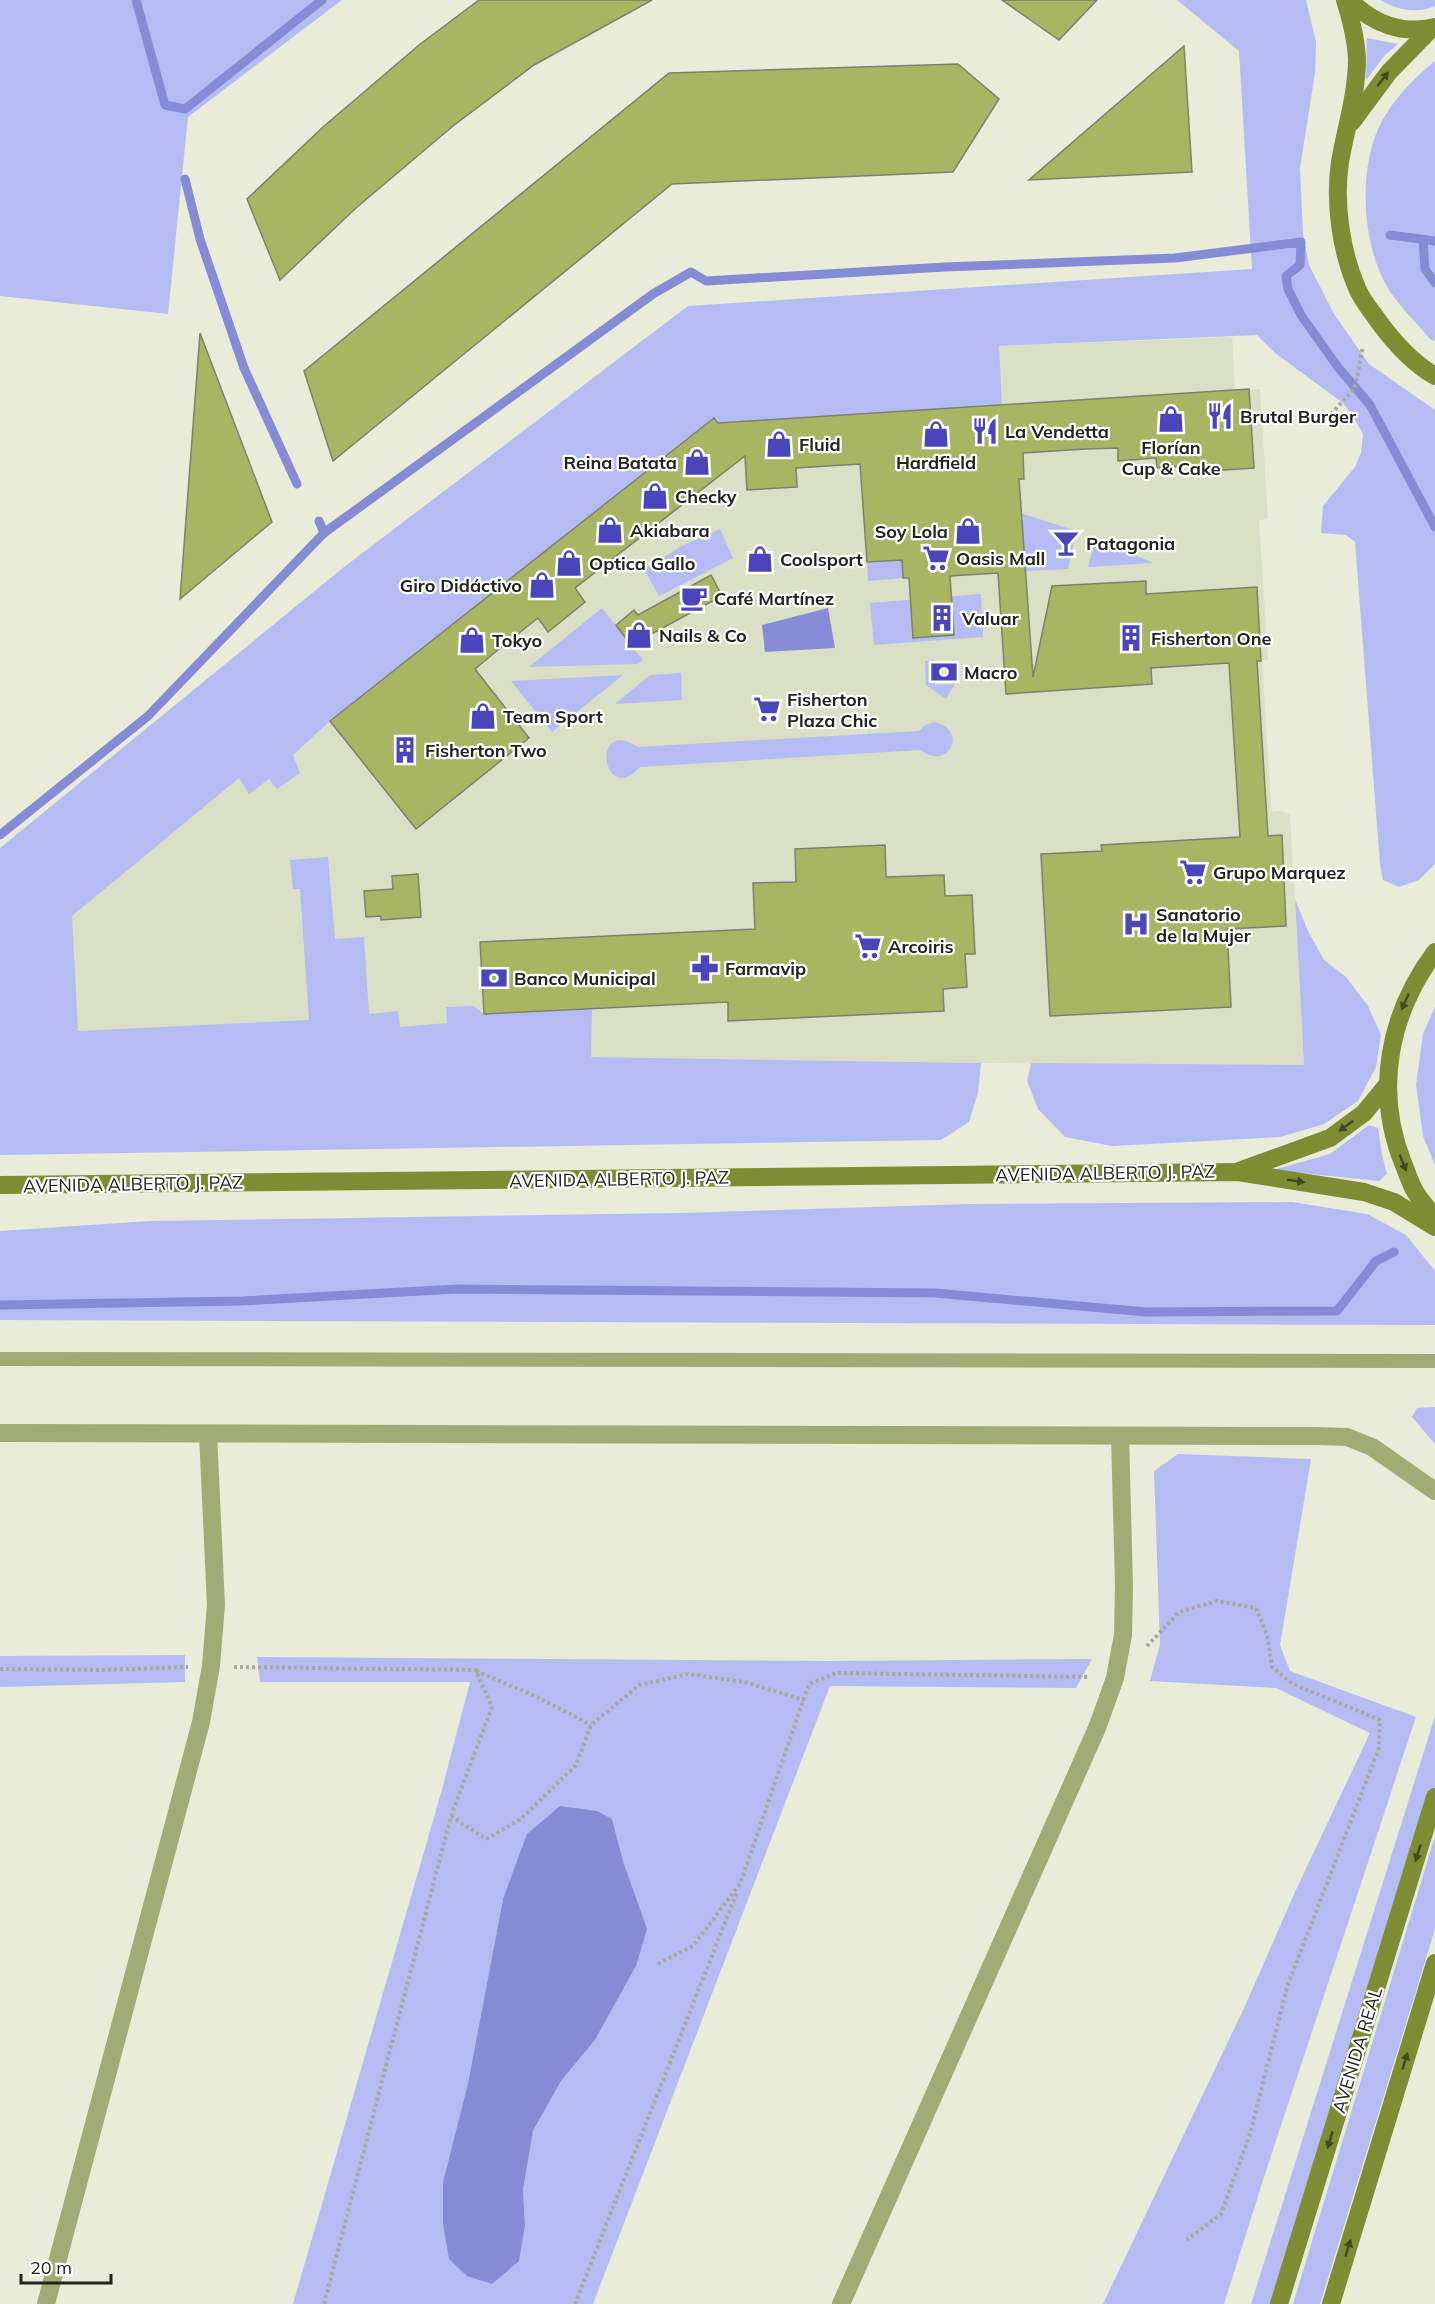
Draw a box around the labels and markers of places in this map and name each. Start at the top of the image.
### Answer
restaurant icon: Brutal Burger [1205,401,1235,431]
shop icon: Florían Cup & Cake [1156,404,1186,434]
place label: Brutal Burger [1240,405,1357,428]
restaurant icon: La Vendetta [970,416,1000,446]
shop icon: Hardfield [921,419,951,449]
place label: La Vendetta [1005,420,1109,443]
shop icon: Fluid [764,429,794,459]
place label: Fluid [799,433,841,456]
place label: Florían Cup & Cake [1121,436,1221,480]
shop icon: Reina Batata [682,447,712,477]
place label: Reina Batata [564,451,677,474]
place label: Hardfield [896,451,976,474]
shop icon: Checky [640,481,670,511]
place label: Checky [675,485,737,508]
shop icon: Akiabara [595,515,625,545]
shop icon: Soy Lola [953,516,983,546]
place label: Akiabara [630,519,710,542]
place label: Soy Lola [875,520,948,543]
bar icon: Patagonia [1051,528,1081,558]
place label: Patagonia [1086,532,1175,555]
supermarket icon: Oasis Mall [921,543,951,573]
shop icon: Coolsport [745,544,775,574]
place label: Oasis Mall [956,547,1045,570]
shop icon: Optica Gallo [554,548,584,578]
place label: Coolsport [780,548,863,571]
place label: Optica Gallo [589,552,695,575]
shop icon: Giro Didáctivo [527,570,557,600]
place label: Giro Didáctivo [400,574,522,597]
cafe icon: Café Martínez [679,583,709,613]
place label: Café Martínez [714,587,834,610]
building icon: Valuar [927,603,957,633]
place label: Valuar [961,607,1020,630]
shop icon: Nails & Co [624,620,654,650]
building icon: Fisherton One [1116,623,1146,653]
place label: Nails & Co [659,624,747,647]
shop icon: Tokyo [457,625,487,655]
place label: Fisherton One [1151,627,1272,650]
place label: Tokyo [492,629,542,652]
bank icon: Macro [929,657,959,687]
place label: Macro [964,661,1017,684]
place label: Fisherton Plaza Chic [787,688,877,732]
supermarket icon: Fisherton Plaza Chic [752,694,782,724]
shop icon: Team Sport [468,701,498,731]
place label: Team Sport [503,705,603,728]
building icon: Fisherton Two [390,735,420,765]
place label: Fisherton Two [425,739,547,762]
supermarket icon: Grupo Marquez [1178,857,1208,887]
place label: Grupo Marquez [1213,861,1346,884]
place label: Sanatorio de la Mujer [1156,903,1252,947]
hospital icon: Sanatorio de la Mujer [1121,909,1151,939]
supermarket icon: Arcoiris [853,931,883,961]
place label: Arcoiris [888,935,953,958]
pharmacy icon: Farmavip [690,953,720,983]
place label: Farmavip [725,957,806,980]
bank icon: Banco Municipal [479,963,509,993]
place label: Banco Municipal [514,967,656,990]

